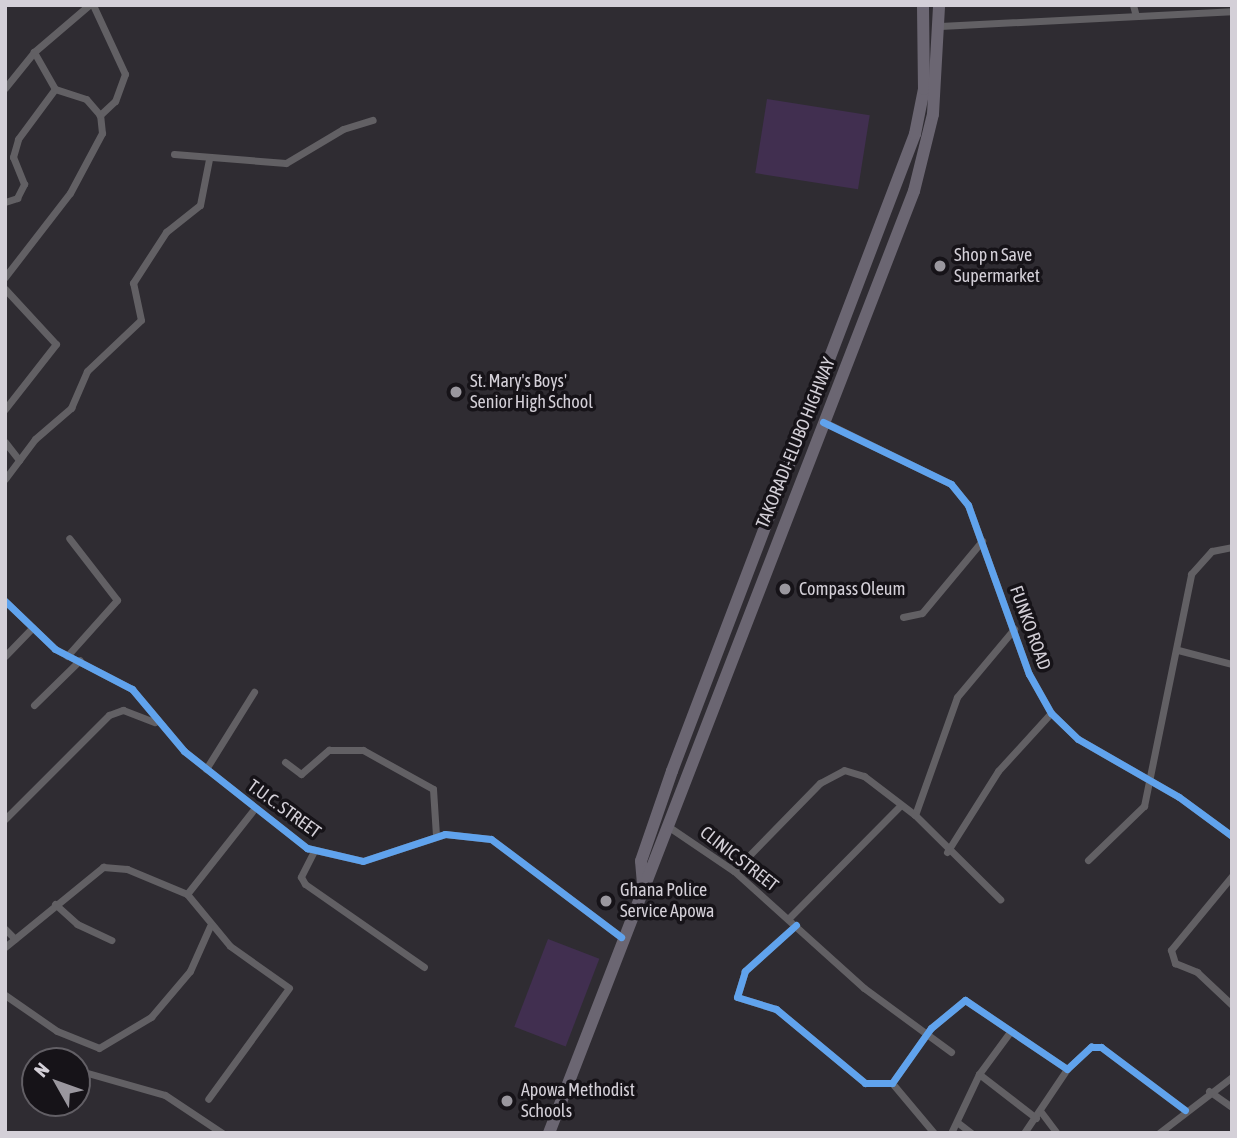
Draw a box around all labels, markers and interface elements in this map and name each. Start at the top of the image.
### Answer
place label: Shop n Save Supermarket [954,245,1040,288]
marker: Shop n Save Supermarket [932,258,948,274]
street label: TAKORADI-ELUBO HIGHWAY [752,354,840,532]
place label: St. Mary's Boys' Senior High School [470,371,593,414]
marker: St. Mary's Boys' Senior High School [448,384,464,400]
place label: Compass Oleum [799,578,906,600]
marker: Compass Oleum [777,581,793,597]
street label: FUNKO ROAD [1005,583,1055,673]
street label: T.U.C. STREET [243,775,325,843]
street label: CLINIC STREET [696,822,782,896]
place label: Ghana Police Service Apowa [620,880,714,922]
marker: Ghana Police Service Apowa [598,893,614,909]
north arrow [21,1047,91,1117]
text: N [29,1058,53,1081]
place label: Apowa Methodist Schools [521,1080,635,1122]
marker: Apowa Methodist Schools [499,1093,515,1109]

